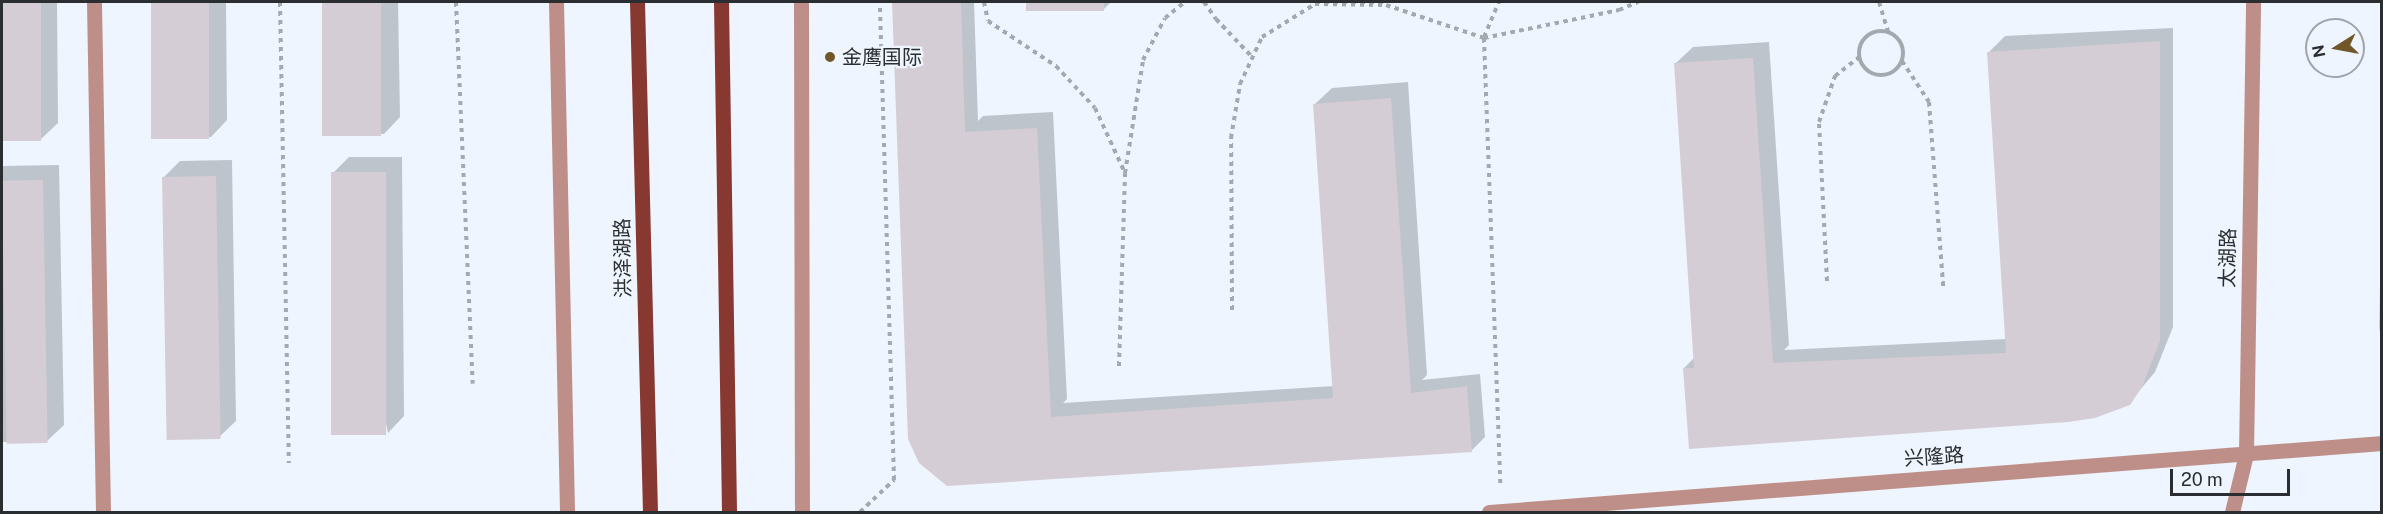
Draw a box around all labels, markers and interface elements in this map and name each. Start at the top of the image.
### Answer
north arrow [2305,18,2365,78]
text: N [2308,43,2329,59]
place label: 金鹰国际 [842,45,922,69]
marker: 金鹰国际 [823,50,837,64]
street label: 洪泽湖路 [610,218,636,298]
street label: 太湖路 [2215,228,2241,288]
street label: 兴隆路 [1903,443,1965,471]
scale bar [2173,457,2293,495]
text: 20 m [2181,469,2223,490]

